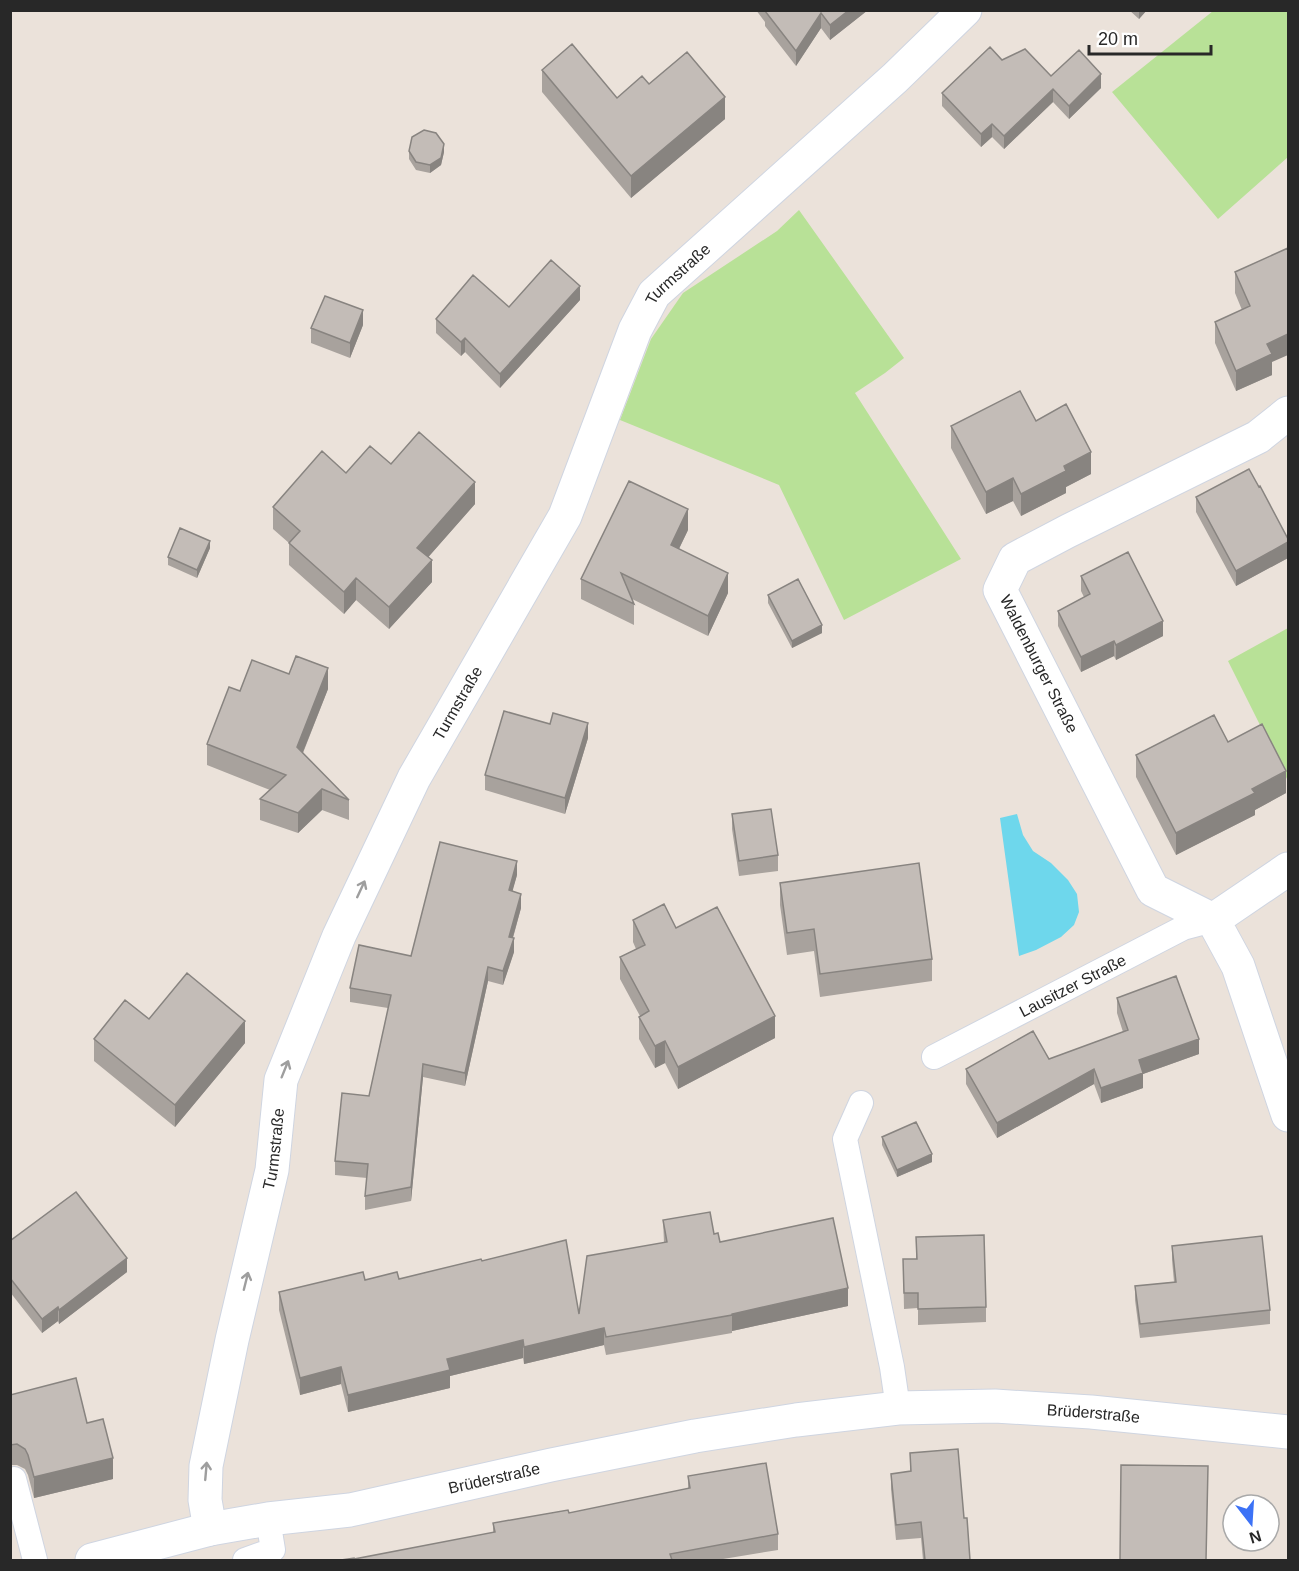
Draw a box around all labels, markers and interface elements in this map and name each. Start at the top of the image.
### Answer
scale bar [1089,18,1210,56]
text: 20 m [1098,29,1138,49]
street label: Turmstraße [642,240,713,307]
street label: Waldenburger Straße [997,592,1081,736]
street label: Turmstraße [429,663,485,743]
one-way arrow [355,881,367,899]
street label: Lausitzer Straße [1016,951,1129,1020]
one-way arrow [281,1060,292,1079]
street label: Turmstraße [259,1107,287,1191]
one-way arrow [240,1271,252,1290]
street label: Brüderstraße [1046,1401,1141,1425]
street label: Brüderstraße [447,1459,542,1496]
one-way arrow [201,1462,212,1482]
north arrow [1221,1493,1281,1553]
text: N [1247,1527,1263,1547]

